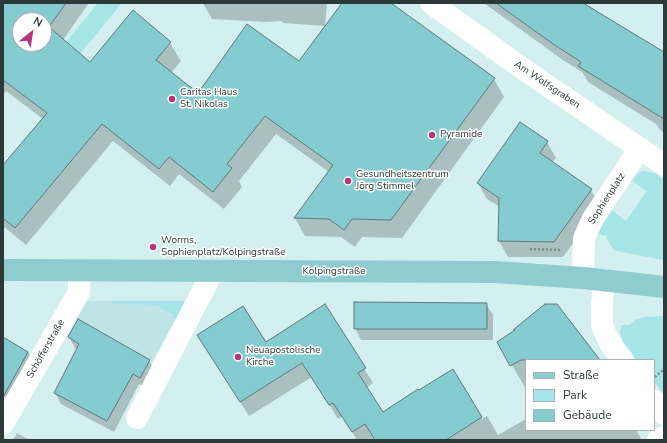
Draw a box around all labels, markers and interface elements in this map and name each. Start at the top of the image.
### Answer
north arrow [12,12,52,52]
text: N [30,13,45,31]
street label: Am Wolfsgraben [512,59,582,111]
place label: Caritas Haus St. Nikolas [180,87,237,110]
marker: Caritas Haus St. Nikolas [167,94,177,104]
place label: Pyramide [440,129,482,141]
marker: Pyramide [427,130,437,140]
place label: Gesundheitszentrum Jörg Stimmel [356,169,449,192]
street label: Sophienplatz [586,171,628,227]
marker: Gesundheitszentrum Jörg Stimmel [343,176,353,186]
place label: Worms, Sophienplatz/Kolpingstraße [161,235,285,258]
marker: Worms, Sophienplatz/Kolpingstraße [148,242,158,252]
street label: Kolpingstraße [303,266,365,278]
street label: Schöfferstraße [24,318,68,380]
place label: Neuapostolische Kirche [246,345,321,368]
marker: Neuapostolische Kirche [233,352,243,362]
legend [525,359,655,431]
text: Straße [563,367,599,383]
text: Park [563,387,587,403]
text: Gebäude [563,407,612,423]

